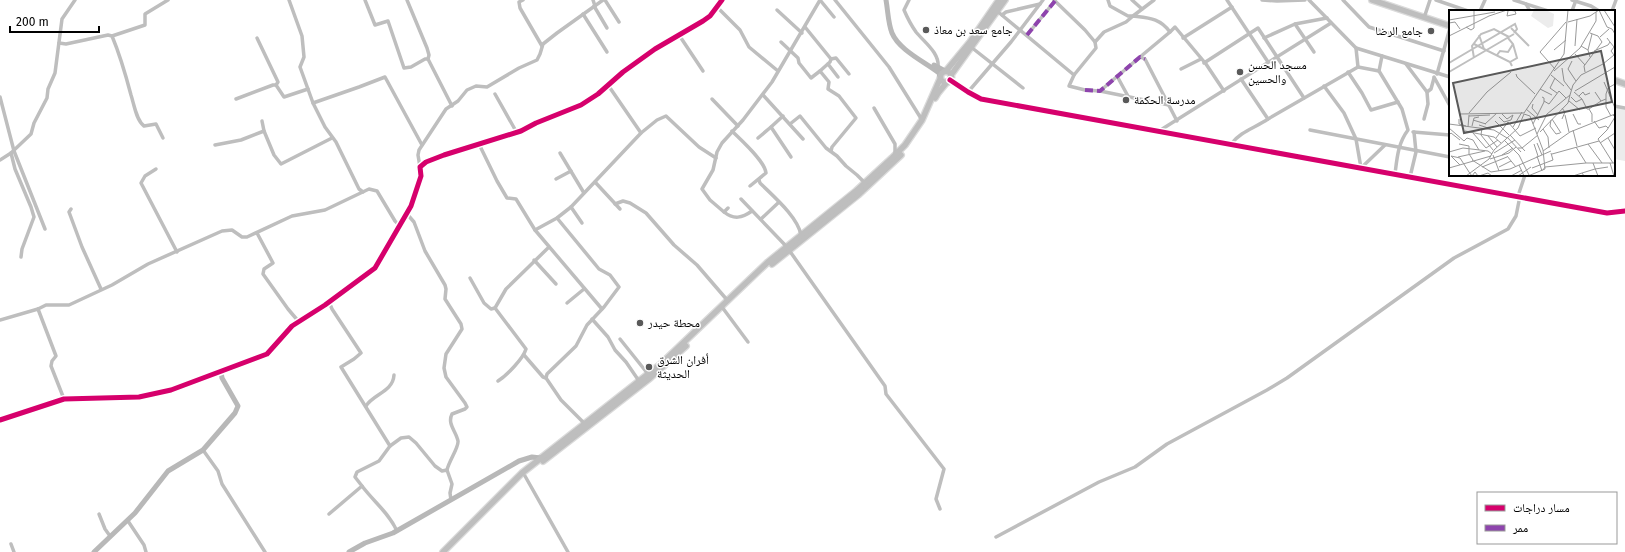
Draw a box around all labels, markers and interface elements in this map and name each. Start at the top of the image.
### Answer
scale bar [10,8,99,34]
inset map [1449,10,1615,176]
text: 200 m [16,15,49,29]
place label: جامع سعد بن معاذ [934,23,1013,37]
place label: جامع الرضا [1375,24,1423,38]
marker: جامع سعد بن معاذ [921,25,931,35]
marker: جامع الرضا [1426,26,1436,36]
place label: مسجد الحسن والحسين [1248,58,1307,86]
marker: مسجد الحسن والحسين [1235,67,1245,77]
place label: مدرسة الحكمة [1134,93,1196,107]
marker: مدرسة الحكمة [1121,95,1131,105]
place label: محطة حيدر [647,316,700,330]
marker: محطة حيدر [635,318,645,328]
place label: أفران الشرق الحديثة [657,353,709,381]
marker: أفران الشرق الحديثة [644,362,654,372]
legend [1477,492,1617,544]
text: مسار دراجات [1513,501,1570,515]
text: ممر [1512,521,1528,535]

